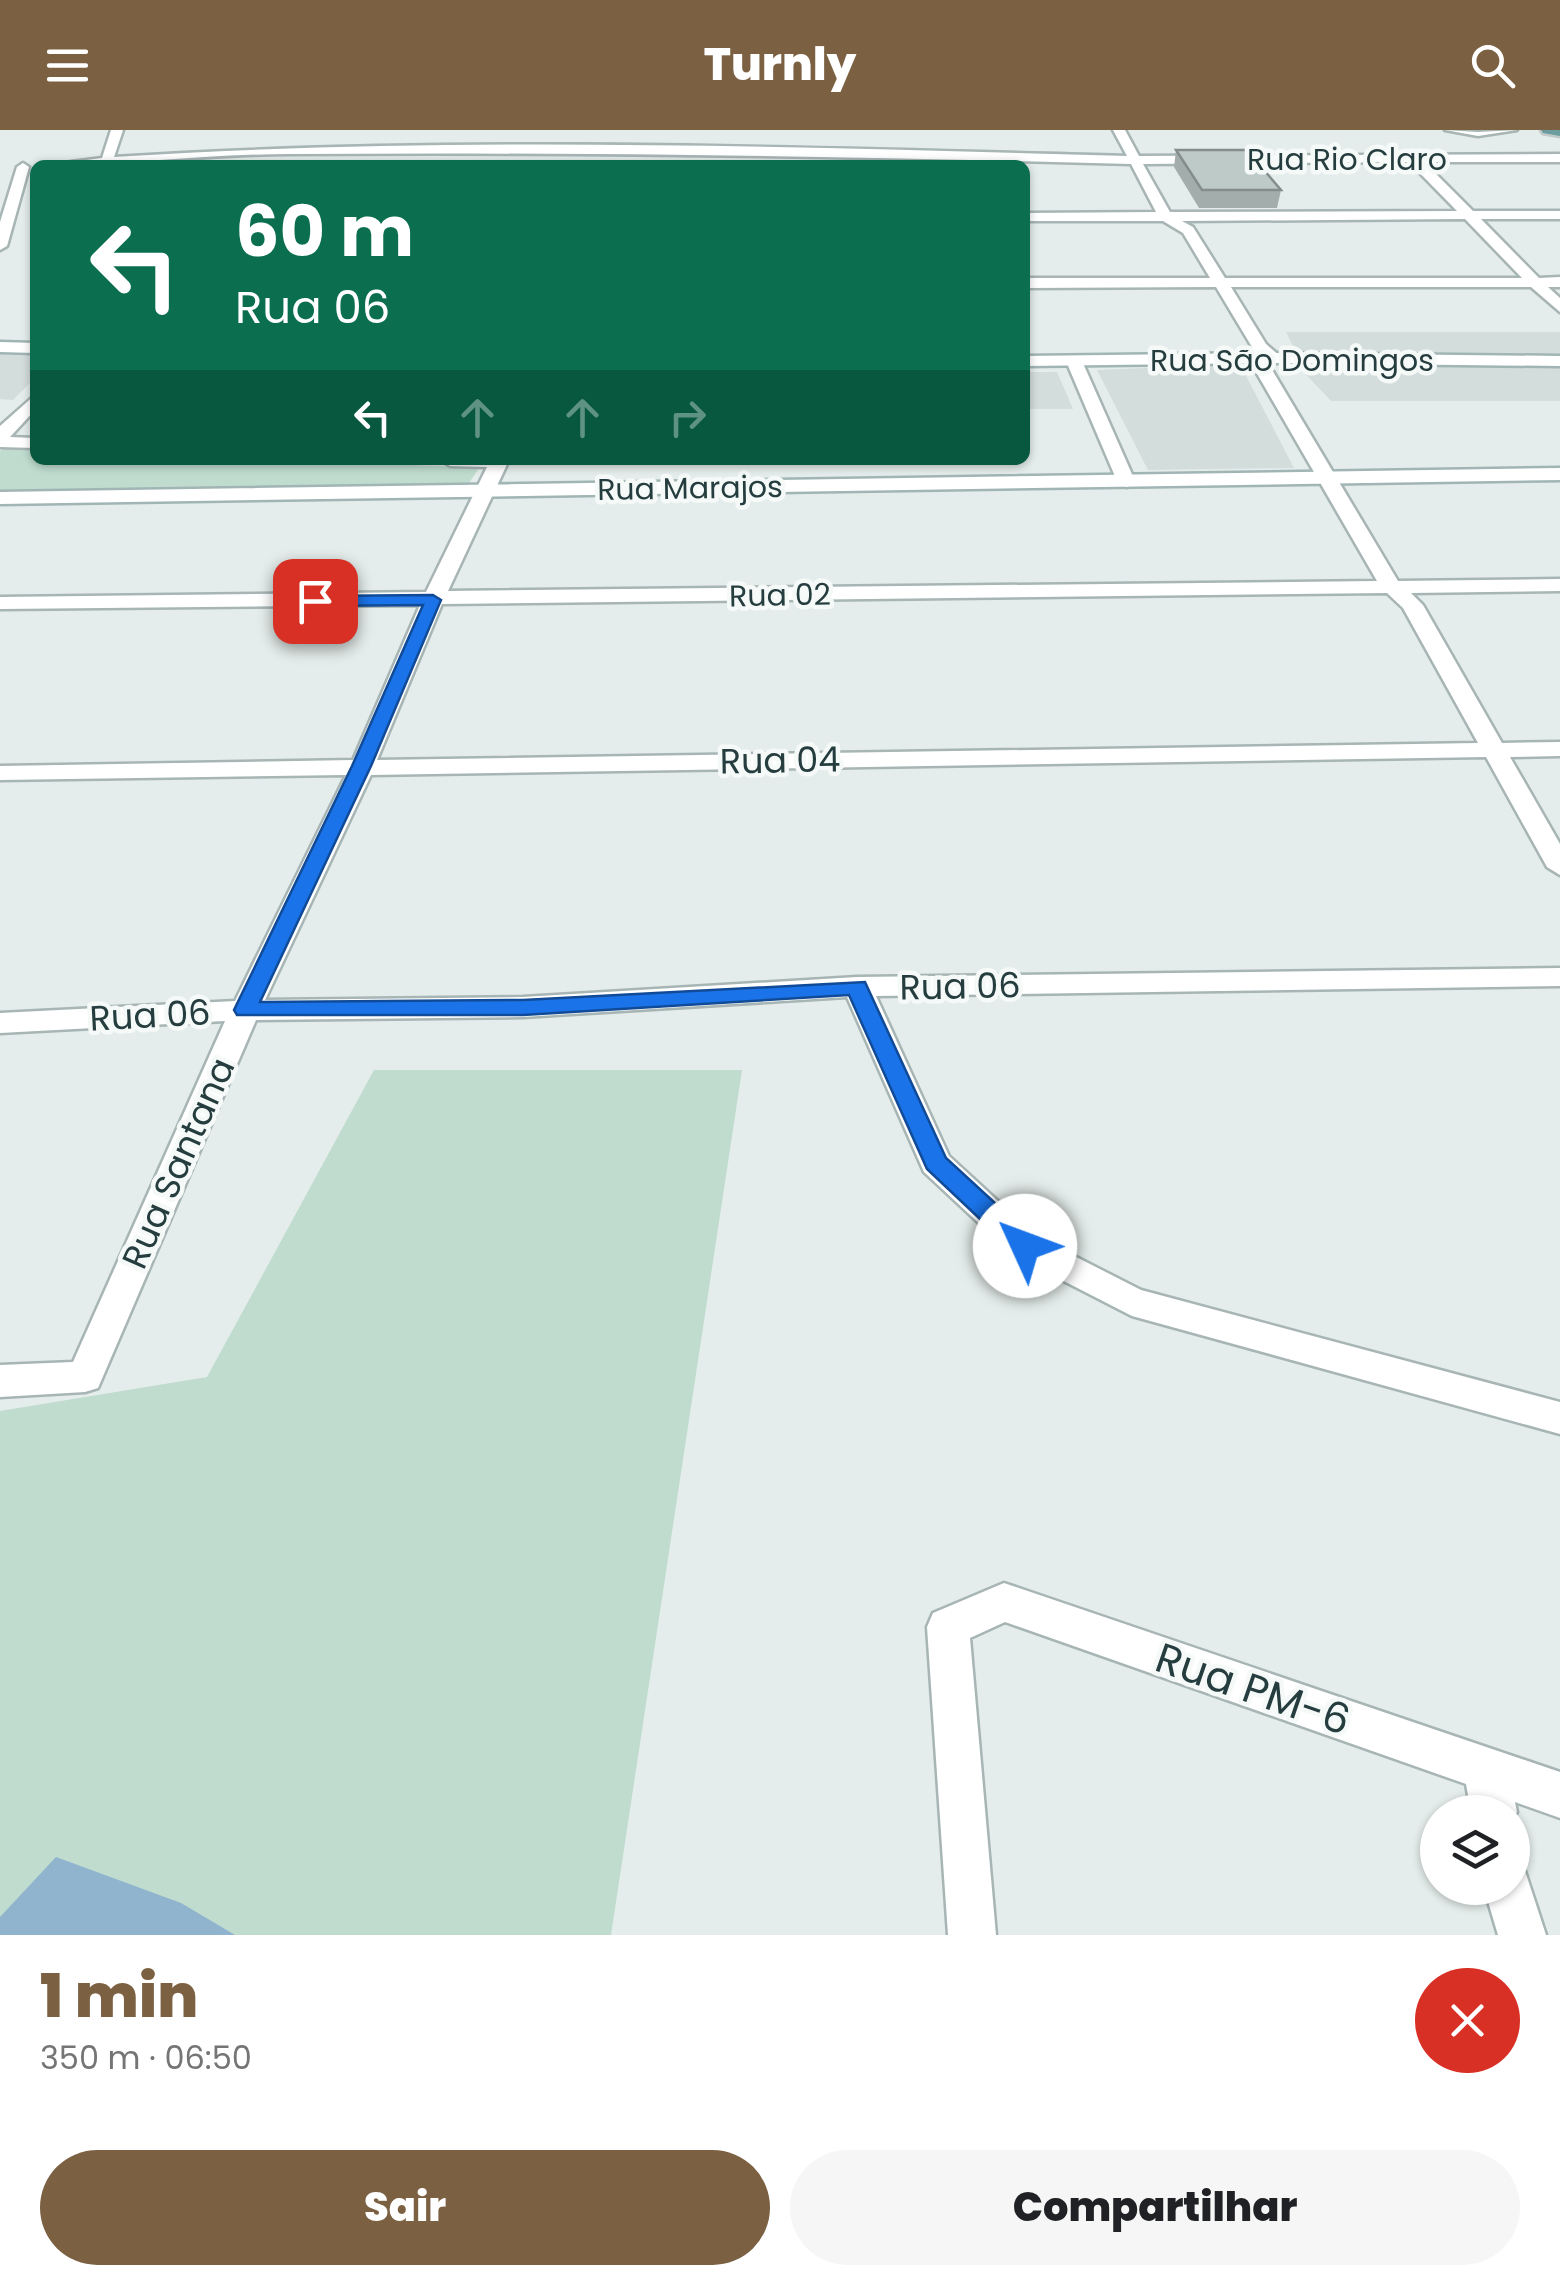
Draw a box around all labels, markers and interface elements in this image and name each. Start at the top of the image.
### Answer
text: Turnly [704,33,856,96]
icon: menu [40,38,95,93]
icon: search [1465,38,1520,93]
street label: Rua Rio Claro [1247,138,1447,181]
text: 60 m [235,182,414,281]
icon: left [70,200,200,330]
text: Rua 06 [235,276,390,339]
street label: Rua São Domingos [1150,339,1434,382]
icon: left [345,390,400,445]
icon: ahead [450,390,505,445]
icon: ahead [555,390,610,445]
icon: right [660,390,715,445]
street label: Rua Marajos [597,465,783,511]
pin [273,559,358,644]
street label: Rua 02 [729,573,831,617]
icon: arrive [288,574,343,629]
street label: Rua 04 [719,734,841,786]
street label: Rua 06 [899,960,1021,1012]
street label: Rua 06 [88,987,212,1043]
street label: Rua Santana [110,1050,246,1276]
position arrow [973,1194,1077,1298]
street label: Rua PM-6 [1148,1628,1358,1750]
map controls [1420,1795,1530,1905]
button: layers [1420,1795,1530,1905]
text: 1 min [40,1954,198,2038]
button: close [1415,1968,1520,2073]
text: 350 m · 06:50 [40,2035,252,2080]
button: Sair [40,2150,770,2265]
button: Compartilhar [790,2150,1520,2265]

